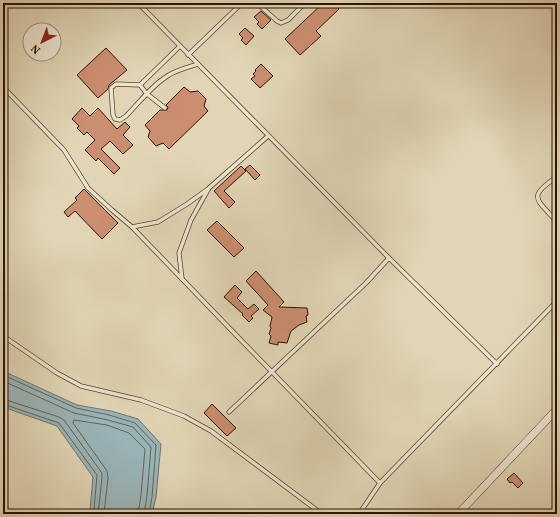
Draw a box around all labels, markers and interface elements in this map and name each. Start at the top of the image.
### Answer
north arrow [22,22,62,62]
text: N [28,40,44,57]

